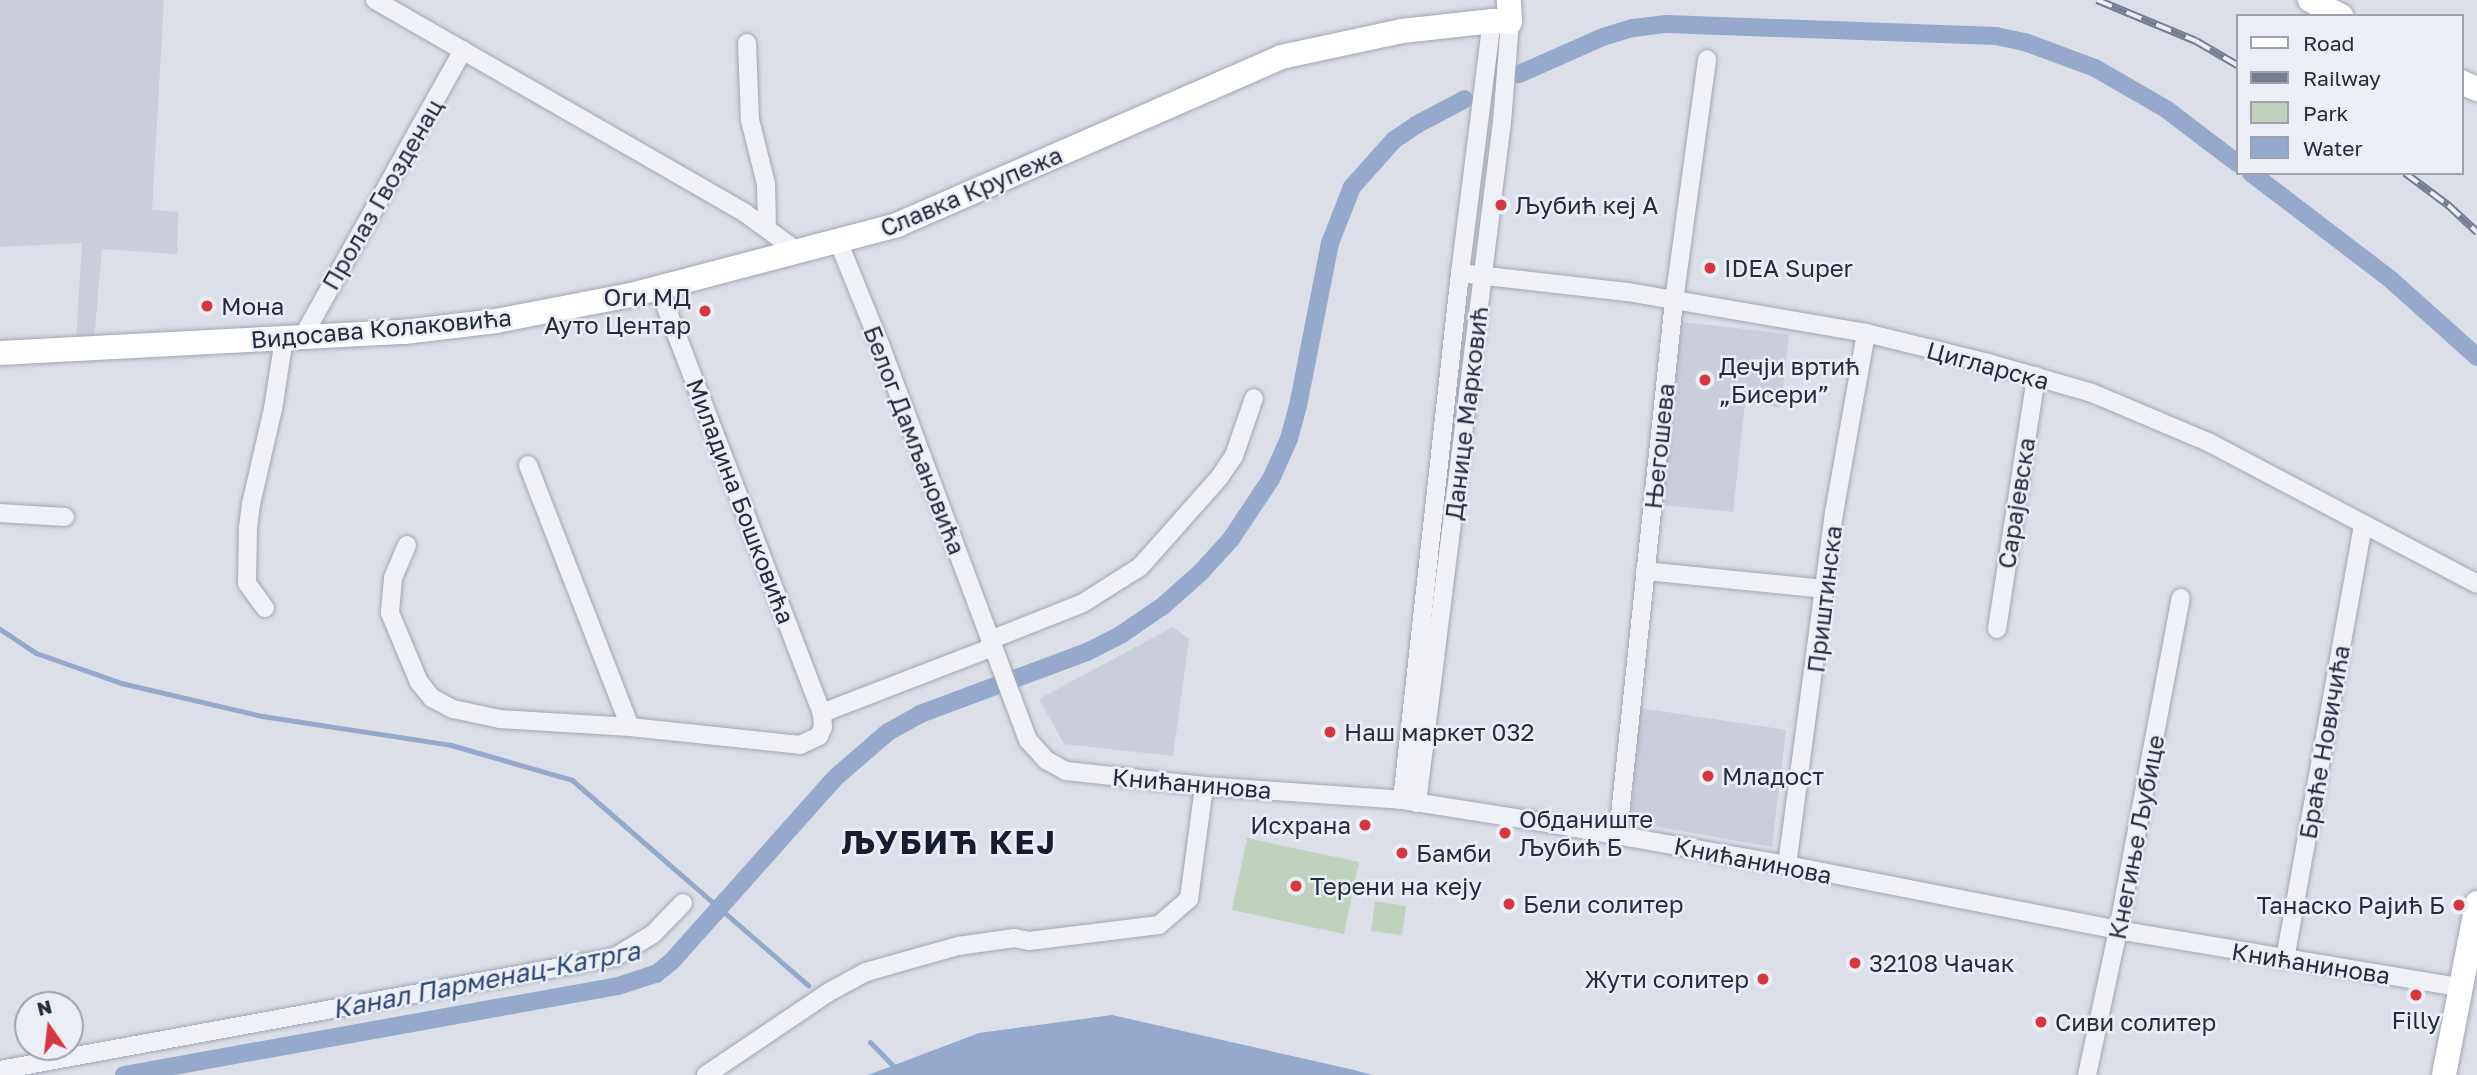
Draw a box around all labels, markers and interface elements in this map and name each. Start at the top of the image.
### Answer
legend [2236,14,2463,175]
text: Road [2303,30,2354,56]
text: Railway [2303,65,2381,91]
street label: Пролаз Гвозденац [316,93,448,295]
text: Park [2303,100,2348,126]
text: Water [2303,135,2363,161]
street label: Славка Крупежа [876,140,1066,242]
place label: Љубић кеј А [1515,191,1658,219]
marker: Љубић кеј А [1493,197,1509,213]
place label: IDEA Super [1724,254,1853,282]
marker: IDEA Super [1702,260,1718,276]
place label: Оги МД Ауто Центар [544,283,691,339]
place label: Мона [221,292,284,320]
marker: Мона [199,298,215,314]
street label: Видосава Колаковића [249,302,513,354]
marker: Оги МД Ауто Центар [697,303,713,319]
street label: Данице Марковић [1439,305,1493,521]
street label: Белог Дамљановића [858,321,972,559]
street label: Цигларска [1924,335,2052,395]
place label: Дечји вртић „Бисери” [1719,352,1860,408]
marker: Дечји вртић „Бисери” [1697,372,1713,388]
street label: Миладина Бошковића [681,374,801,628]
street label: Његошева [1638,382,1680,510]
street label: Сарајевска [1991,435,2041,571]
street label: Приштинска [1801,524,1847,674]
street label: Браће Новичића [2293,643,2355,841]
place label: Наш маркет 032 [1344,718,1534,746]
marker: Наш маркет 032 [1322,724,1338,740]
street label: Кнегиње Љубице [2102,732,2170,942]
street label: Книћанинова [1111,762,1273,804]
place label: Младост [1722,762,1824,790]
marker: Младост [1700,768,1716,784]
place label: Обданиште Љубић Б [1519,805,1653,861]
place label: Исхрана [1250,811,1351,839]
marker: Исхрана [1357,817,1373,833]
district label: ЉУБИЋ КЕЈ [842,823,1056,861]
marker: Обданиште Љубић Б [1497,825,1513,841]
street label: Книћанинова [1672,831,1834,889]
place label: Бамби [1416,839,1492,867]
marker: Бамби [1394,845,1410,861]
place label: Терени на кеју [1310,872,1482,900]
marker: Терени на кеју [1288,878,1304,894]
place label: Бели солитер [1523,890,1683,918]
place label: Танаско Рајић Б [2257,891,2445,919]
marker: Бели солитер [1501,896,1517,912]
marker: Танаско Рајић Б [2451,897,2467,913]
water label: Канал Парменац-Катрга [330,935,642,1025]
street label: Книћанинова [2230,936,2392,990]
place label: 32108 Чачак [1869,949,2014,977]
marker: 32108 Чачак [1847,955,1863,971]
place label: Жути солитер [1584,965,1749,993]
marker: Жути солитер [1755,971,1771,987]
marker: Filly [2408,987,2424,1003]
north arrow [14,991,84,1061]
text: N [34,994,54,1020]
place label: Filly [2391,1006,2441,1034]
place label: Сиви солитер [2055,1008,2216,1036]
marker: Сиви солитер [2033,1014,2049,1030]

